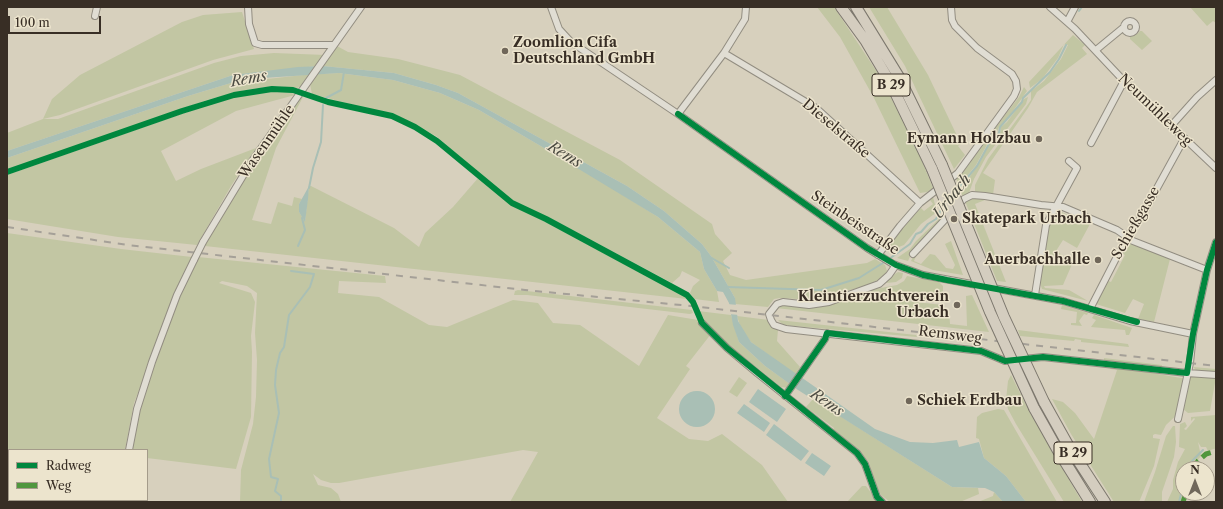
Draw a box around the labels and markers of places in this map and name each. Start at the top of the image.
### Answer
place label: Zoomlion Cifa Deutschland GmbH [513,35,655,68]
marker: Zoomlion Cifa Deutschland GmbH [500,46,510,56]
place label: Eymann Holzbau [907,131,1031,147]
marker: Eymann Holzbau [1034,134,1044,144]
place label: Skatepark Urbach [962,211,1092,227]
marker: Skatepark Urbach [949,214,959,224]
place label: Auerbachhalle [984,252,1090,268]
marker: Auerbachhalle [1093,255,1103,265]
place label: Kleintierzuchtverein Urbach [798,289,949,322]
marker: Kleintierzuchtverein Urbach [952,300,962,310]
place label: Schiek Erdbau [917,393,1022,409]
marker: Schiek Erdbau [904,396,914,406]

